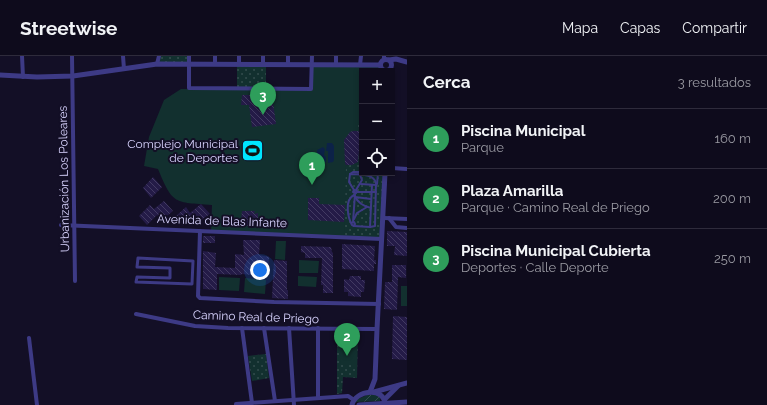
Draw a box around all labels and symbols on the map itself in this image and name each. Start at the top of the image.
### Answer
pin: 3 [250,82,276,115]
street label: Urbanización Los Poleares [56,105,72,252]
place label: Complejo Municipal de Deportes [127,137,239,165]
sports icon: Complejo Municipal de Deportes [240,138,266,164]
pin: 1 [299,152,325,185]
street label: Avenida de Blas Infante [157,212,287,230]
your location [250,260,270,280]
street label: Camino Real de Priego [193,308,319,326]
pin: 2 [334,323,360,356]

